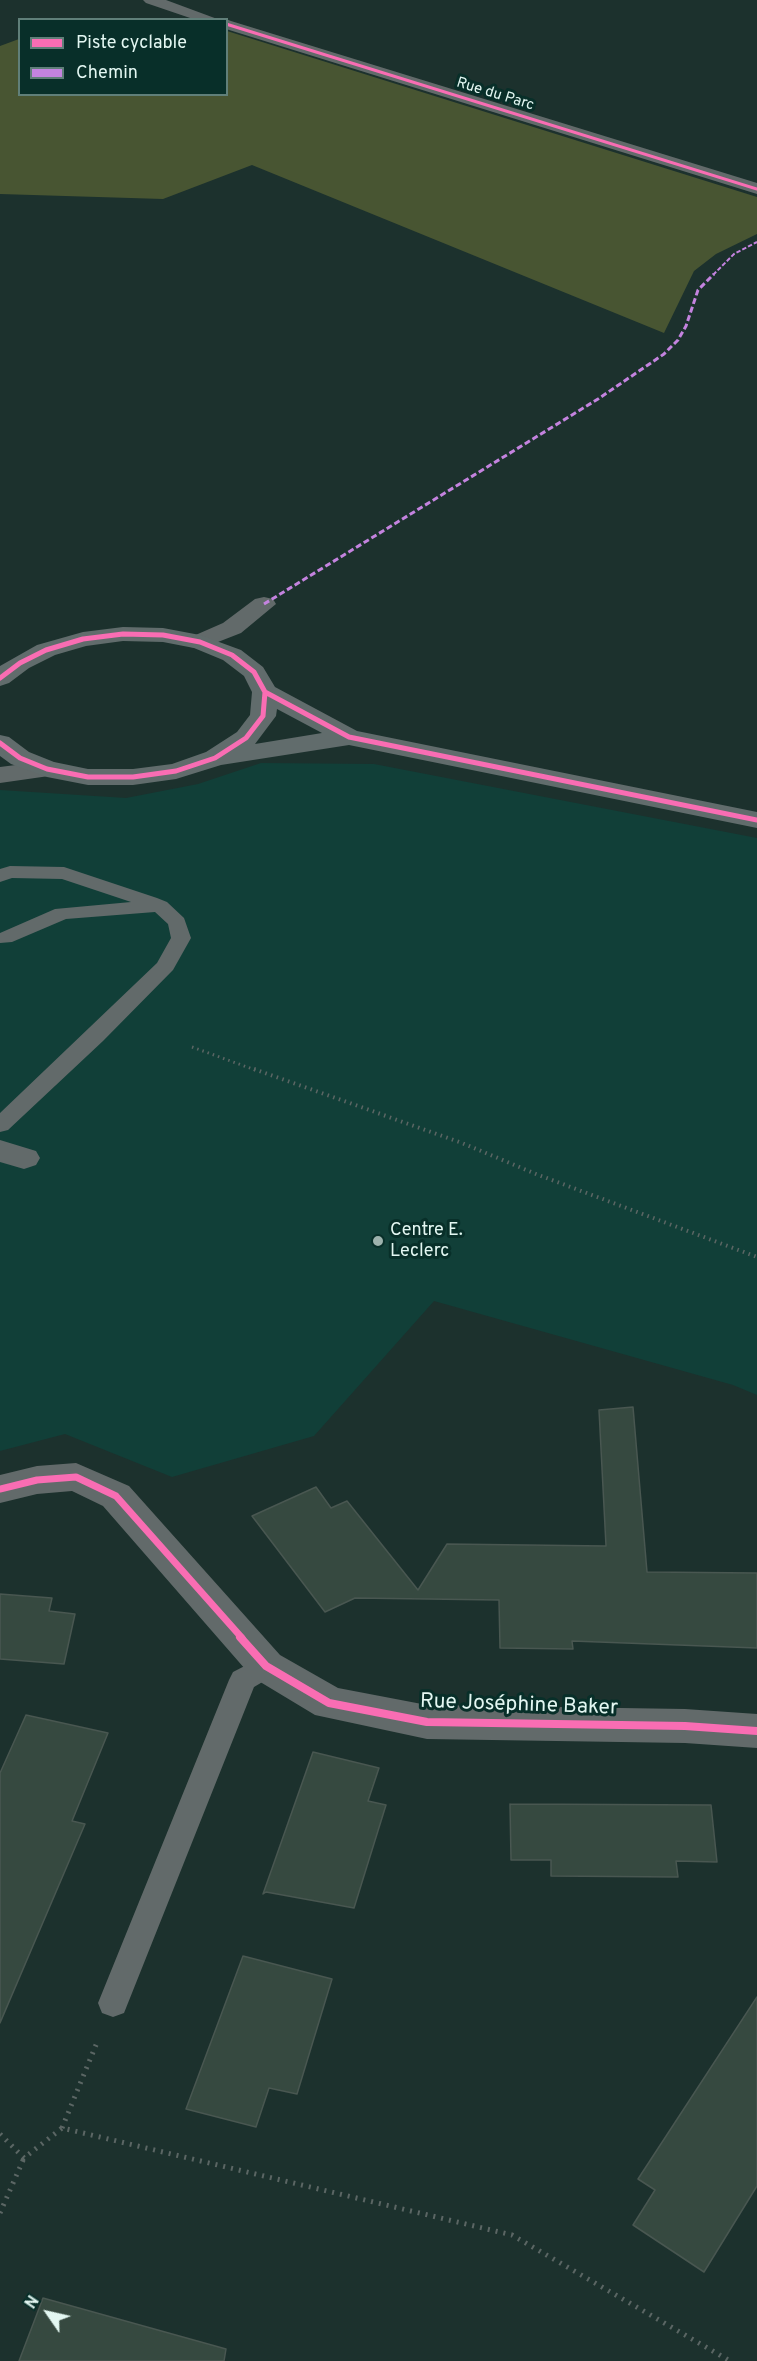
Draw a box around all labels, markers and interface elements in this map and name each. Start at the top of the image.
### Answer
legend [18,18,228,96]
text: Piste cyclable [76,32,187,55]
text: Chemin [76,62,138,85]
street label: Rue du Parc [454,75,536,115]
place label: Centre E. Leclerc [390,1220,463,1262]
marker: Centre E. Leclerc [371,1234,385,1248]
street label: Rue Joséphine Baker [420,1690,618,1722]
north arrow [18,2283,78,2343]
text: N [22,2293,45,2313]

